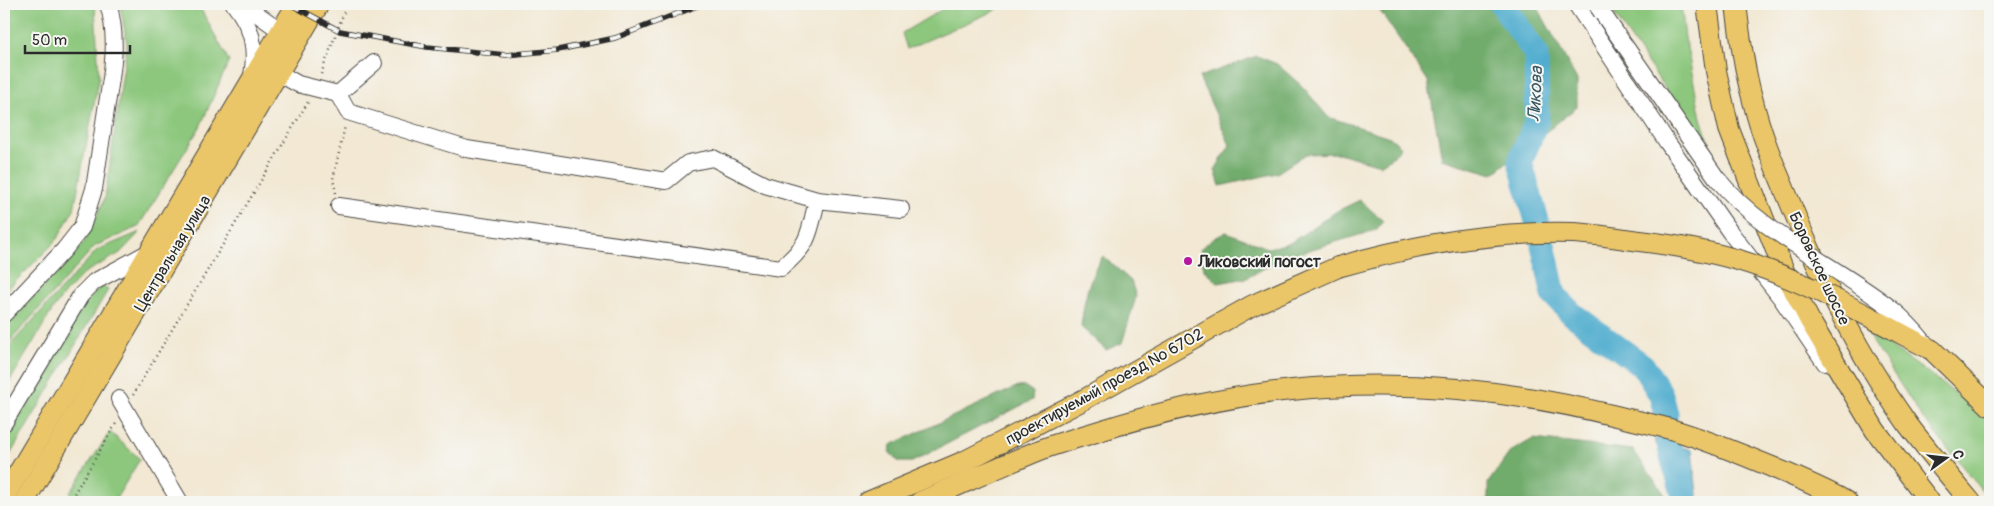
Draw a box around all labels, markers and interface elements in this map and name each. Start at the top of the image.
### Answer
scale bar [25,22,130,54]
text: 50 m [32,31,67,50]
water label: Ликова [1523,64,1549,122]
street label: Центральная улица [130,192,215,315]
street label: Боровское шоссе [1784,209,1854,328]
place label: Ликовский погост [1197,252,1322,272]
marker: Ликовский погост [1182,255,1194,267]
street label: проектируемый проезд № 6702 [1002,324,1207,450]
north arrow [1922,434,1972,484]
text: С [1949,448,1967,461]

